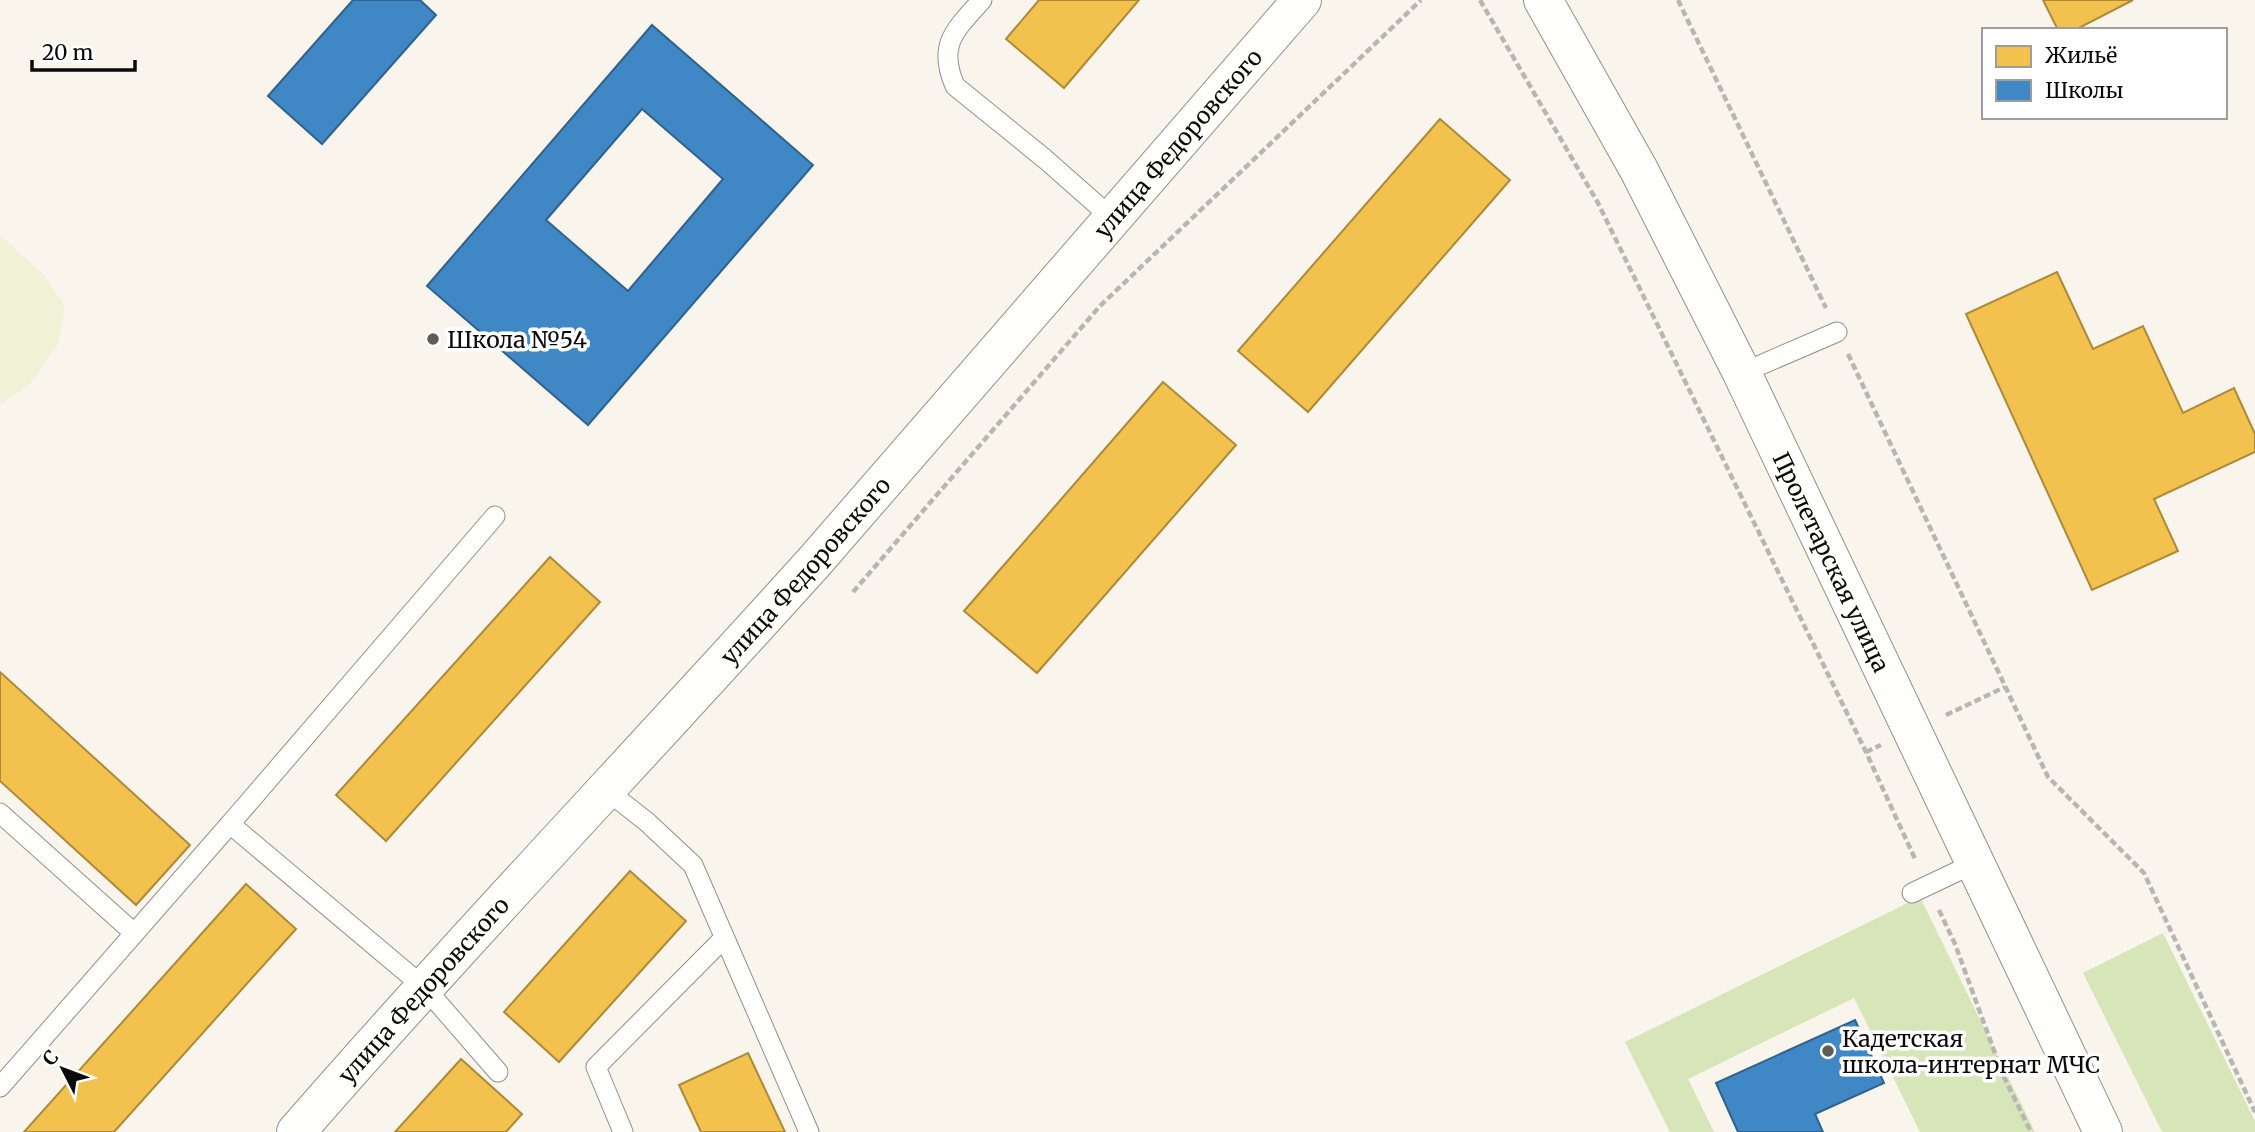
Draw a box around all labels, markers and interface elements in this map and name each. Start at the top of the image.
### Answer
scale bar [32,28,135,72]
legend [1982,28,2227,119]
text: 20 m [42,39,94,66]
street label: улица Федоровского [1088,42,1268,244]
text: Жильё [2045,42,2117,69]
text: Школы [2045,77,2123,104]
place label: Школа №54 [447,325,587,354]
marker: Школа №54 [425,331,441,347]
street label: Пролетарская улица [1767,447,1897,677]
street label: улица Федоровского [714,471,896,670]
street label: улица Федоровского [331,890,515,1089]
place label: Кадетская школа-интернат МЧС [1842,1024,2100,1079]
north arrow [28,1034,98,1104]
marker: Кадетская школа-интернат МЧС [1820,1043,1836,1059]
text: С [37,1045,64,1070]

